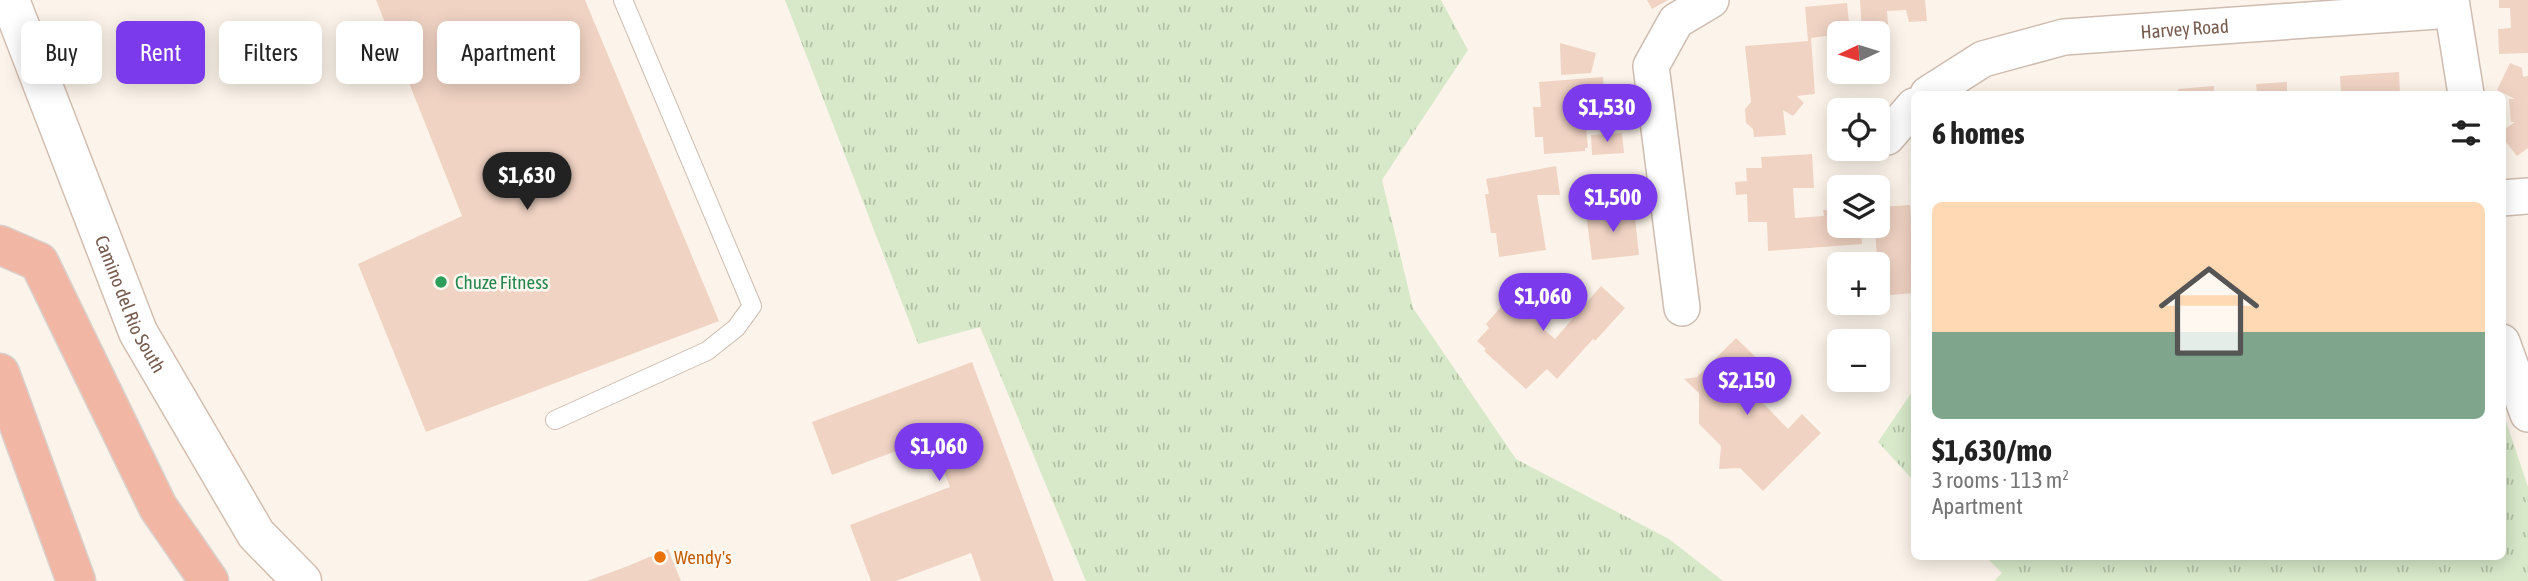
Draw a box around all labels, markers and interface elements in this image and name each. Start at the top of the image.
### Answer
street label: Harvey Road [2140,15,2229,43]
chip: Buy [21,21,102,84]
chip: Rent [116,21,205,84]
chip: Filters [219,21,322,84]
chip: New [336,21,423,84]
chip: Apartment [437,21,580,84]
north arrow [1827,21,1890,84]
map controls [1827,21,1890,392]
pin: $1,530 [1550,85,1664,144]
text: $1,530 [1579,94,1636,120]
button: locate [1827,98,1890,161]
icon: filters [2447,114,2485,152]
text: 6 homes [1932,116,2025,150]
pin: $1,630 [470,152,584,212]
text: $1,630 [499,162,556,188]
pin: $1,500 [1556,174,1670,234]
button: layers [1827,175,1890,238]
text: $1,500 [1585,184,1642,210]
street label: Camino del Rio South [91,232,170,376]
icon: home [2146,248,2272,374]
button: + [1827,252,1890,315]
place label: Chuze Fitness [455,271,549,293]
marker: Chuze Fitness [433,274,449,290]
pin: $1,060 [1486,274,1600,333]
text: $1,060 [1515,283,1572,309]
button: − [1827,329,1890,392]
pin: $2,150 [1690,358,1804,417]
text: $2,150 [1719,367,1776,393]
pin: $1,060 [882,424,996,483]
text: $1,060 [911,433,968,459]
text: $1,630/mo [1932,433,2052,467]
text: 3 rooms · 113 m² [1932,467,2069,493]
text: Apartment [1932,493,2023,519]
place label: Wendy's [674,546,732,568]
marker: Wendy's [652,549,668,565]

